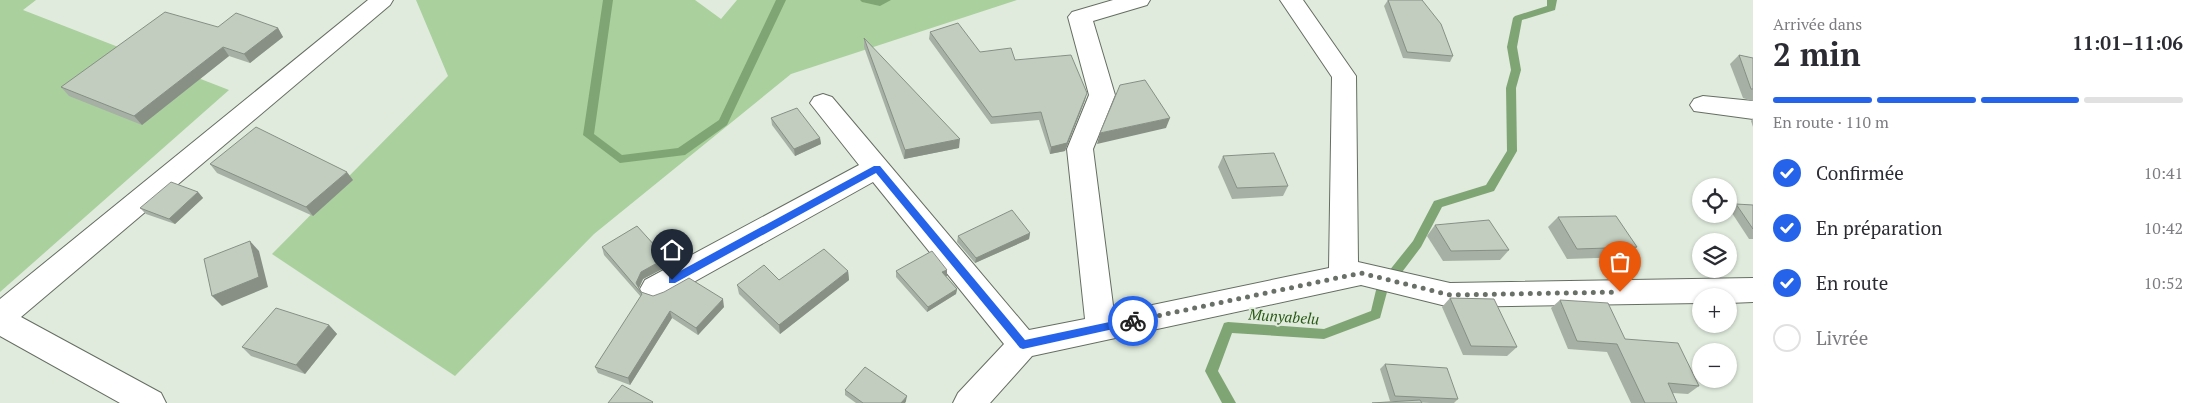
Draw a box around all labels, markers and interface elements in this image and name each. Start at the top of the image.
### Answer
text: Arrivée dans [1773,13,1862,35]
text: 11:01–11:06 [2072,30,2183,55]
text: 2 min [1773,33,1861,75]
text: En route · 110 m [1773,111,1889,133]
icon: check [1773,159,1801,187]
text: Confirmée [1816,160,1904,185]
text: 10:41 [2144,162,2183,184]
map controls [1692,178,1737,388]
button: locate [1692,178,1737,223]
icon: check [1773,214,1801,242]
text: En préparation [1816,215,1942,240]
text: 10:42 [2144,217,2183,239]
pin [651,229,693,280]
button: layers [1692,233,1737,278]
icon: home [658,236,686,264]
pin [1599,241,1641,292]
icon: bag [1606,248,1634,276]
icon: check [1773,269,1801,297]
text: En route [1816,270,1888,295]
text: 10:52 [2144,272,2183,294]
button: + [1692,288,1737,333]
courier [1108,296,1158,346]
water label: Munyabelu [1247,303,1320,328]
icon: bike [1119,307,1147,335]
text: Livrée [1816,325,1868,350]
button: − [1692,343,1737,388]

